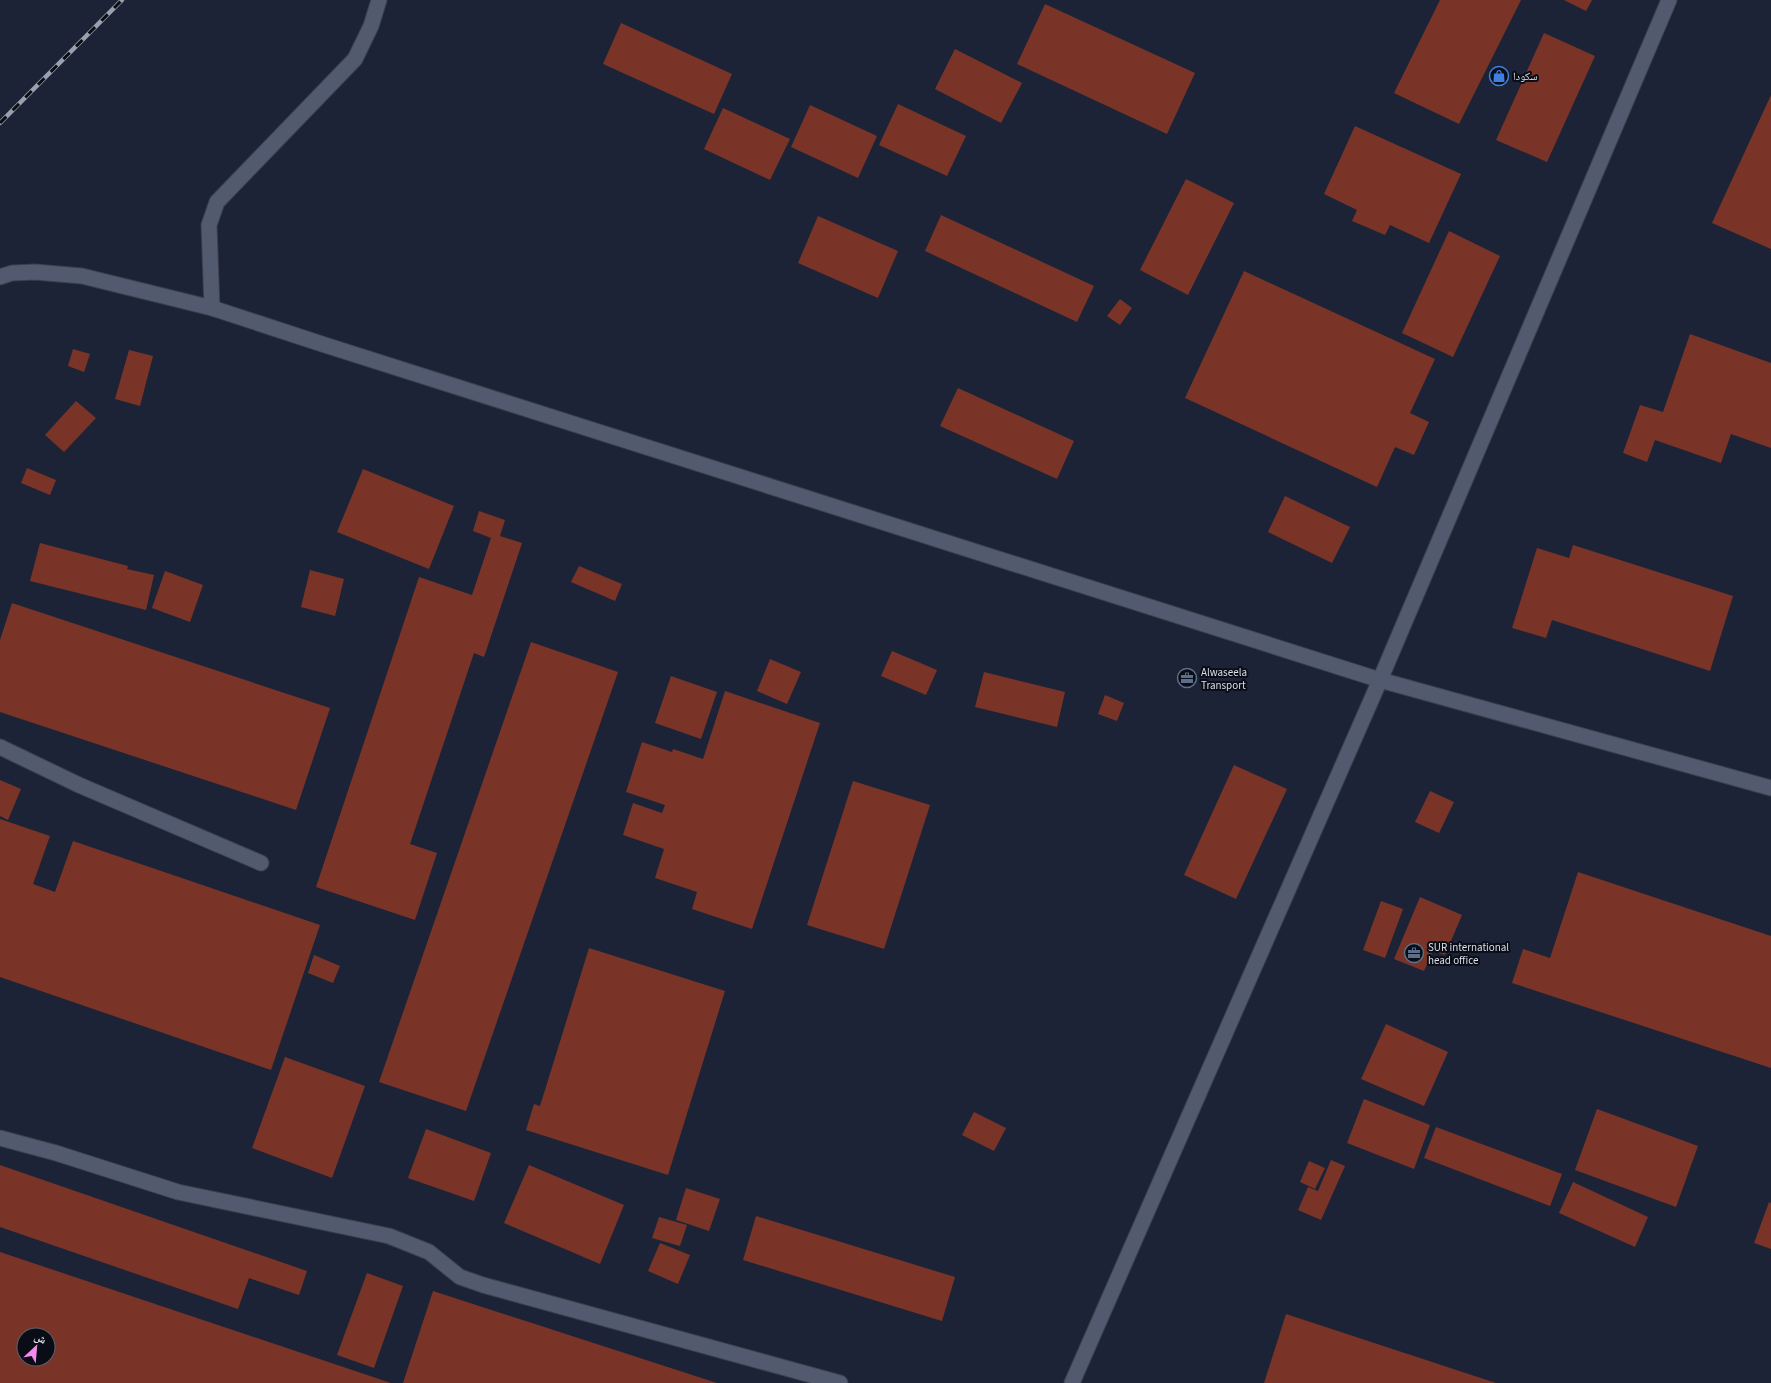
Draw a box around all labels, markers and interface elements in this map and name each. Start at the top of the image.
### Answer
shop icon: سكودا [1488,65,1510,87]
place label: سكودا [1513,69,1538,84]
place label: Alwaseela Transport [1201,665,1247,693]
office icon: Alwaseela Transport [1176,667,1198,689]
place label: SUR international head office [1428,940,1509,968]
office icon: SUR international head office [1403,942,1425,964]
north arrow [16,1327,56,1367]
text: ش [32,1329,49,1348]

